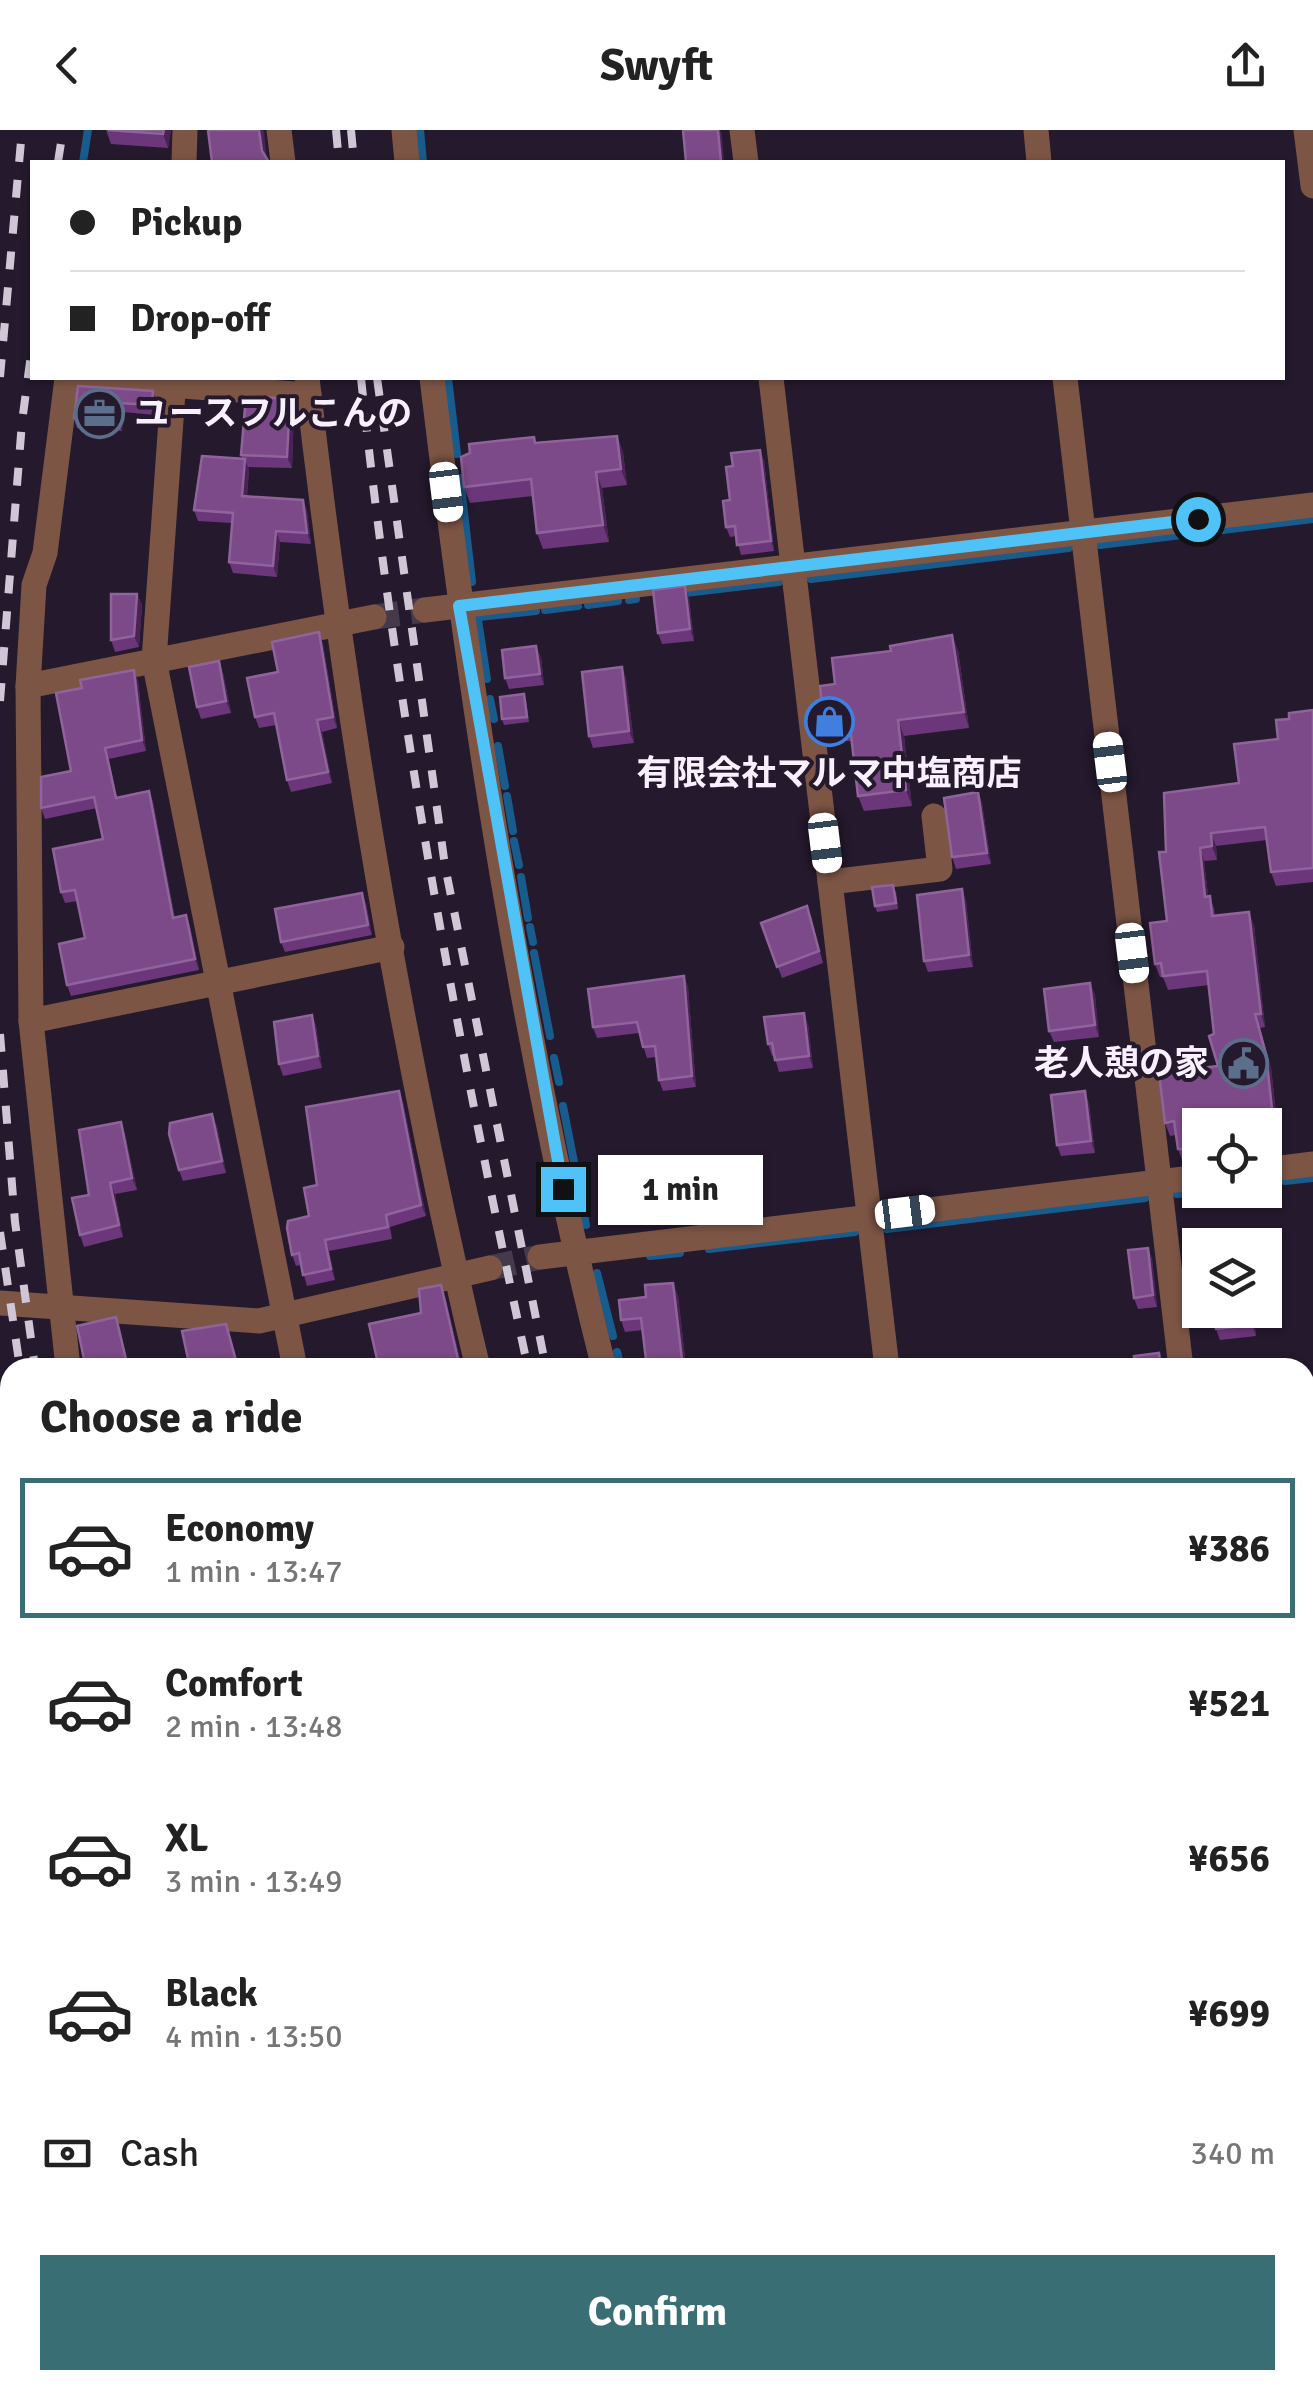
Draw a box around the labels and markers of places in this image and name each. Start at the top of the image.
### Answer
office icon: ユースフルこんの [73,387,125,439]
place label: ユースフルこんの [134,392,412,435]
shop icon: 有限会社マルマ中塩商店 [803,695,855,747]
place label: 有限会社マルマ中塩商店 [636,752,1022,795]
public building icon: 老人憩の家 [1218,1037,1270,1089]
place label: 老人憩の家 [1034,1042,1209,1085]

